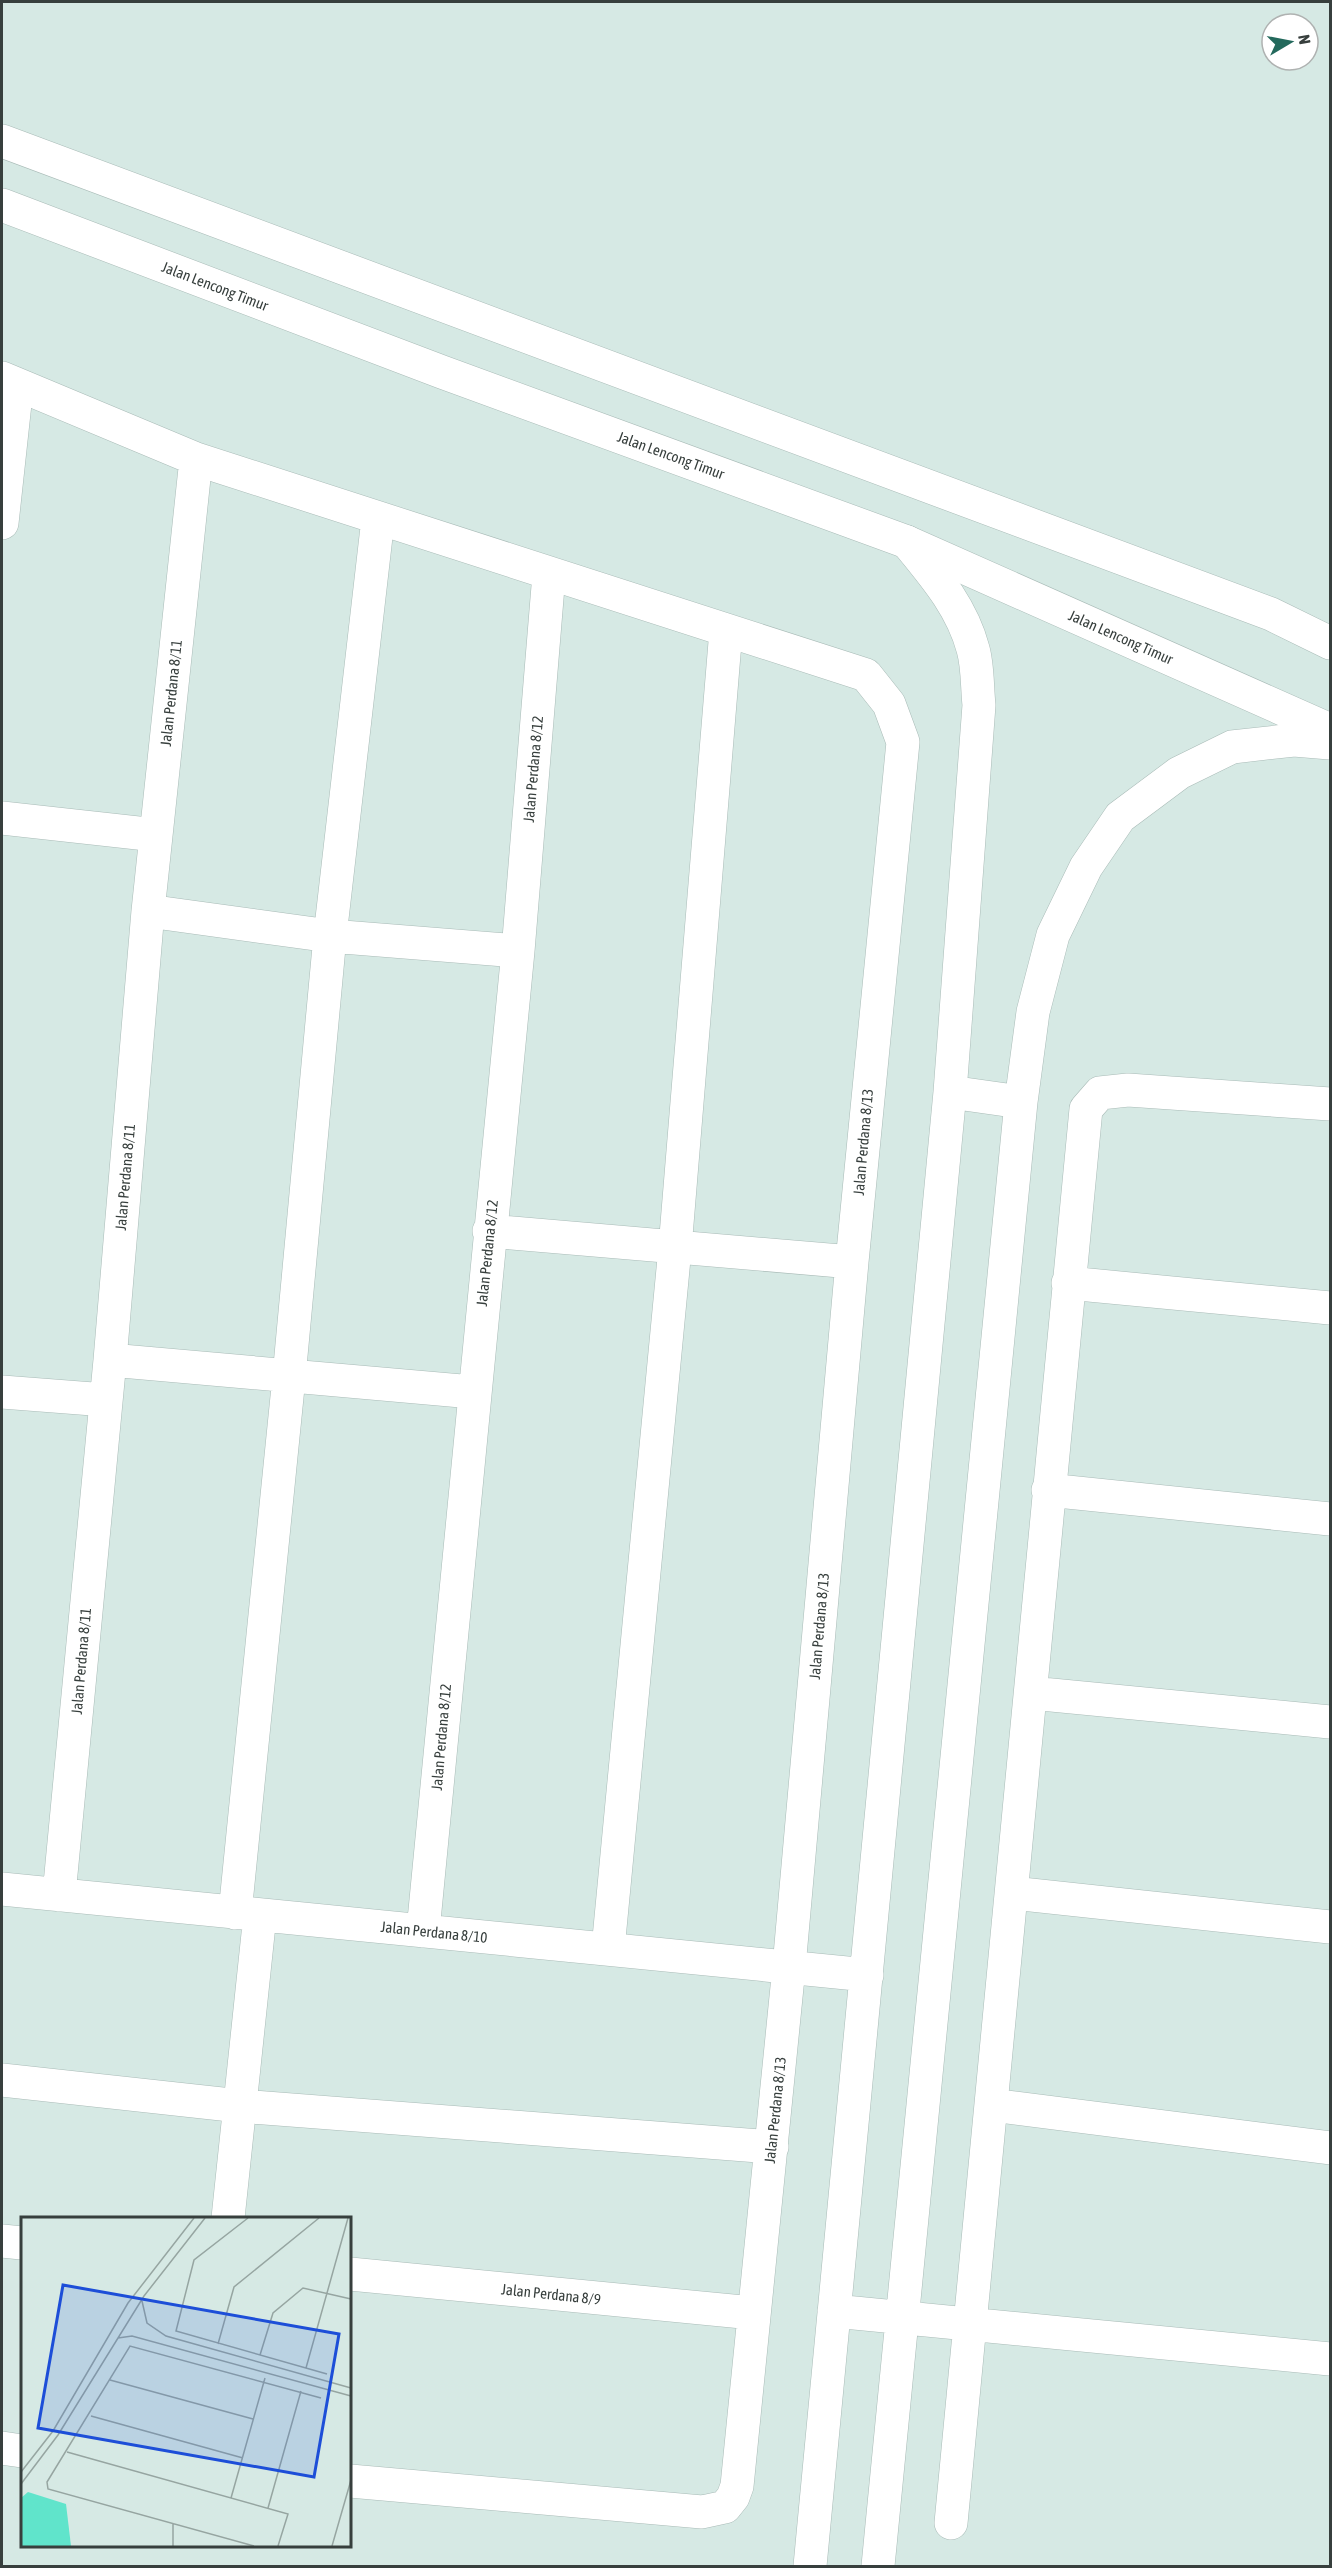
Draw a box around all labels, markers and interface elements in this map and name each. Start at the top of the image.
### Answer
north arrow [1260,12,1320,72]
text: N [1295,33,1314,46]
street label: Jalan Lencong Timur [159,258,271,314]
street label: Jalan Lencong Timur [615,428,727,482]
street label: Jalan Lencong Timur [1066,606,1176,668]
street label: Jalan Perdana 8/11 [157,639,185,747]
street label: Jalan Perdana 8/12 [520,715,546,823]
street label: Jalan Perdana 8/13 [850,1088,876,1196]
street label: Jalan Perdana 8/11 [112,1123,138,1231]
street label: Jalan Perdana 8/12 [473,1199,501,1307]
street label: Jalan Perdana 8/13 [806,1572,832,1680]
street label: Jalan Perdana 8/11 [68,1607,94,1715]
street label: Jalan Perdana 8/12 [428,1683,454,1791]
street label: Jalan Perdana 8/10 [380,1918,488,1946]
street label: Jalan Perdana 8/13 [761,2056,789,2164]
inset map [21,2217,351,2547]
street label: Jalan Perdana 8/9 [500,2280,602,2308]

